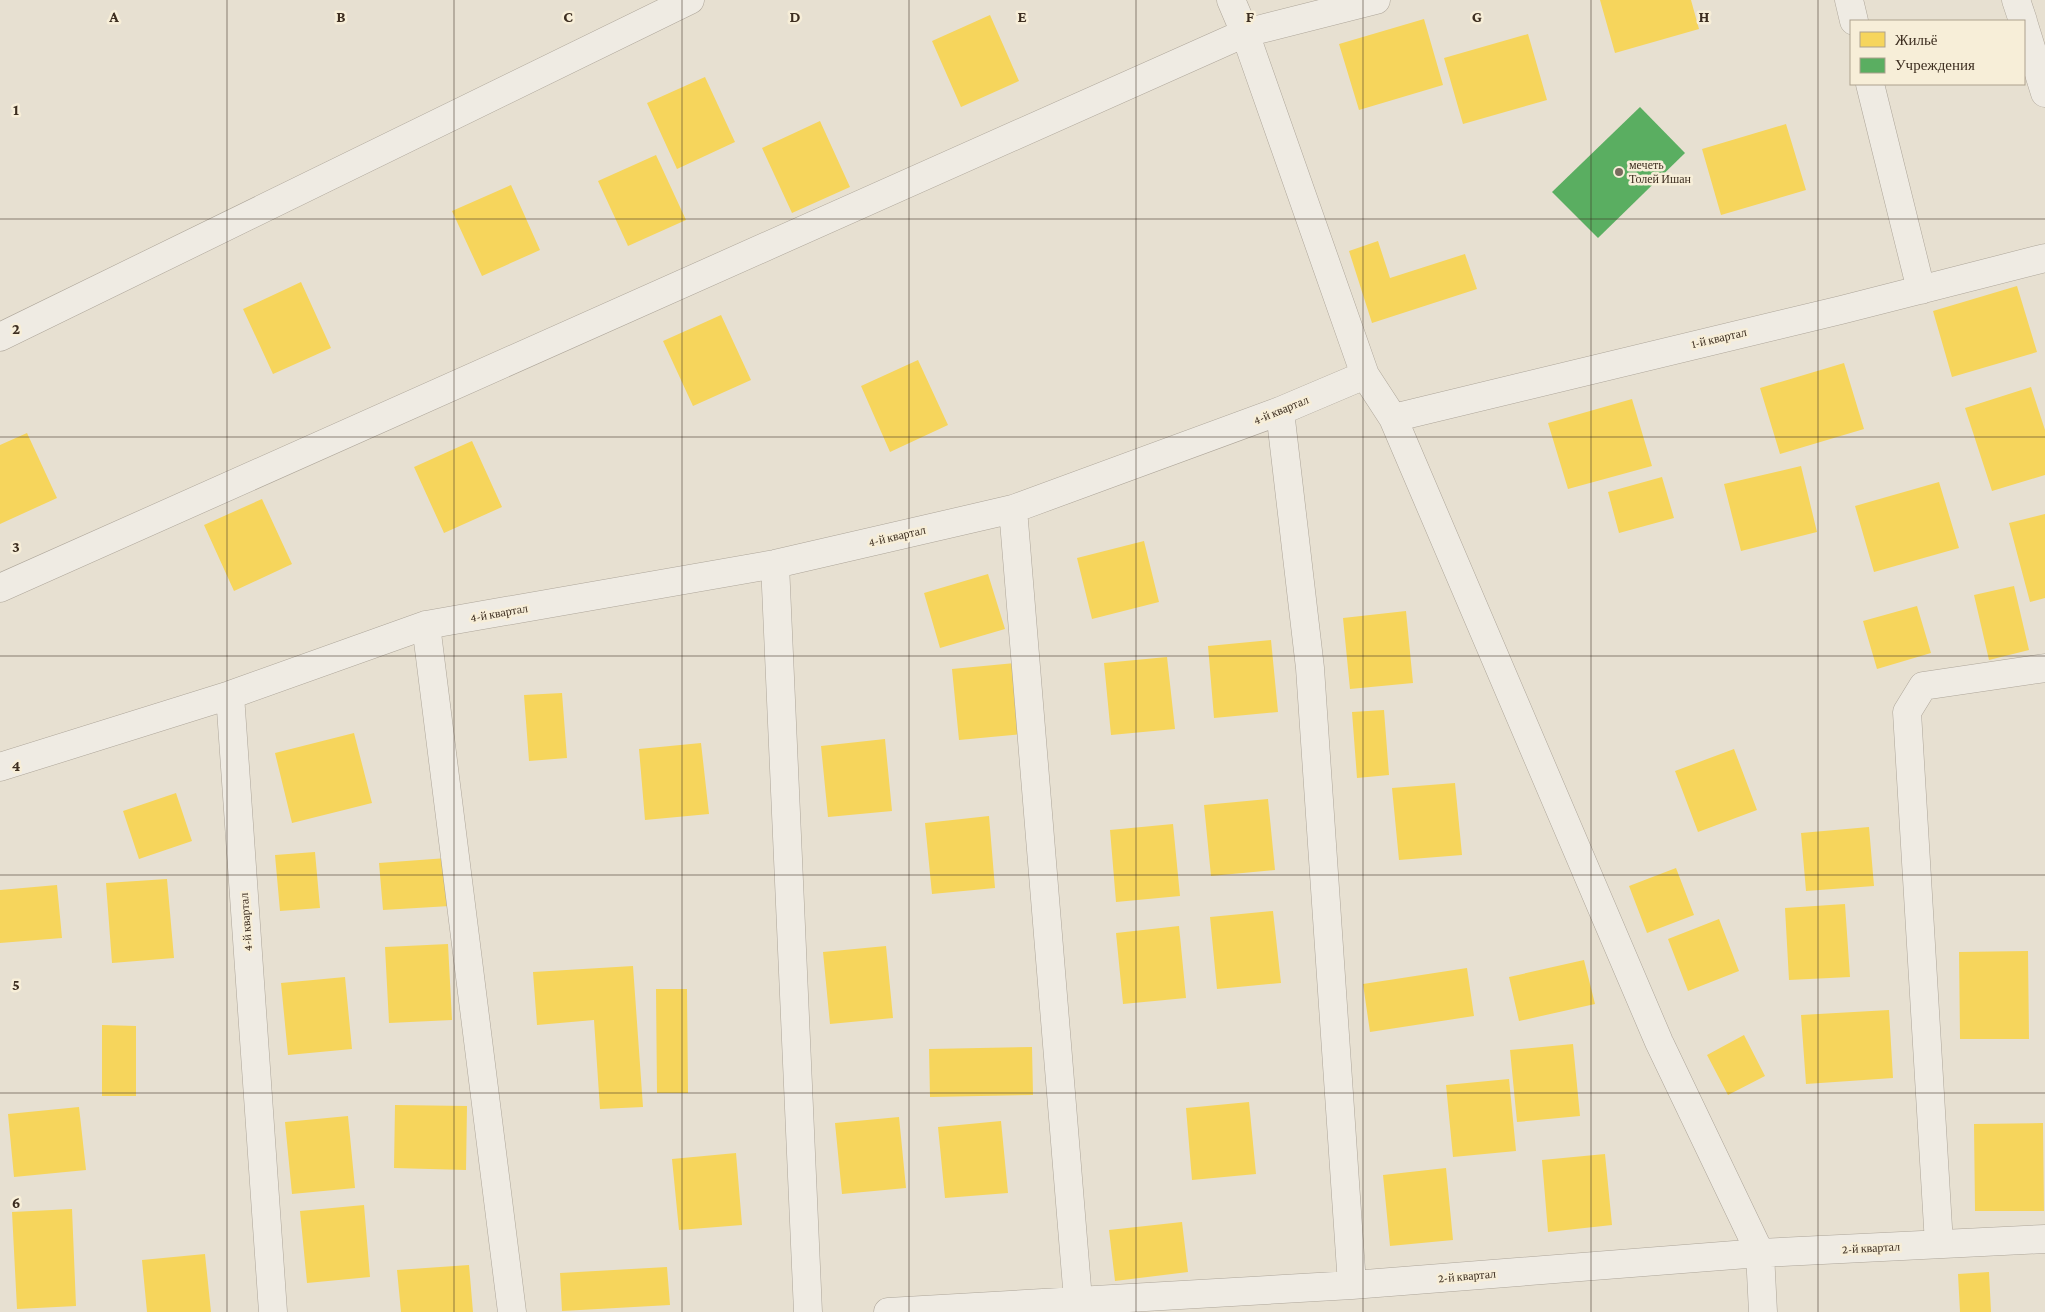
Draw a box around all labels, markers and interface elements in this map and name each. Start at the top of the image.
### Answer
text: A [108,8,119,25]
text: B [336,8,346,25]
text: C [563,8,573,25]
text: D [789,8,801,25]
text: E [1017,8,1027,25]
text: F [1246,8,1255,25]
text: G [1472,8,1482,25]
text: H [1699,8,1710,25]
legend [1850,20,2025,85]
text: Жильё [1895,32,1938,48]
text: Учреждения [1895,57,1975,73]
text: 1 [13,101,19,118]
place label: мечеть Толей Ишан [1629,158,1691,186]
marker: мечеть Толей Ишан [1613,166,1625,178]
text: 2 [12,320,20,337]
street label: 1-й квартал [1690,325,1748,351]
street label: 4-й квартал [1251,393,1311,427]
street label: 4-й квартал [867,523,927,549]
text: 3 [12,538,20,555]
street label: 4-й квартал [469,601,529,625]
text: 4 [12,757,21,774]
street label: 4-й квартал [237,892,255,952]
text: 5 [12,976,20,993]
text: 6 [12,1194,20,1211]
street label: 2-й квартал [1842,1239,1900,1257]
street label: 2-й квартал [1437,1266,1497,1286]

